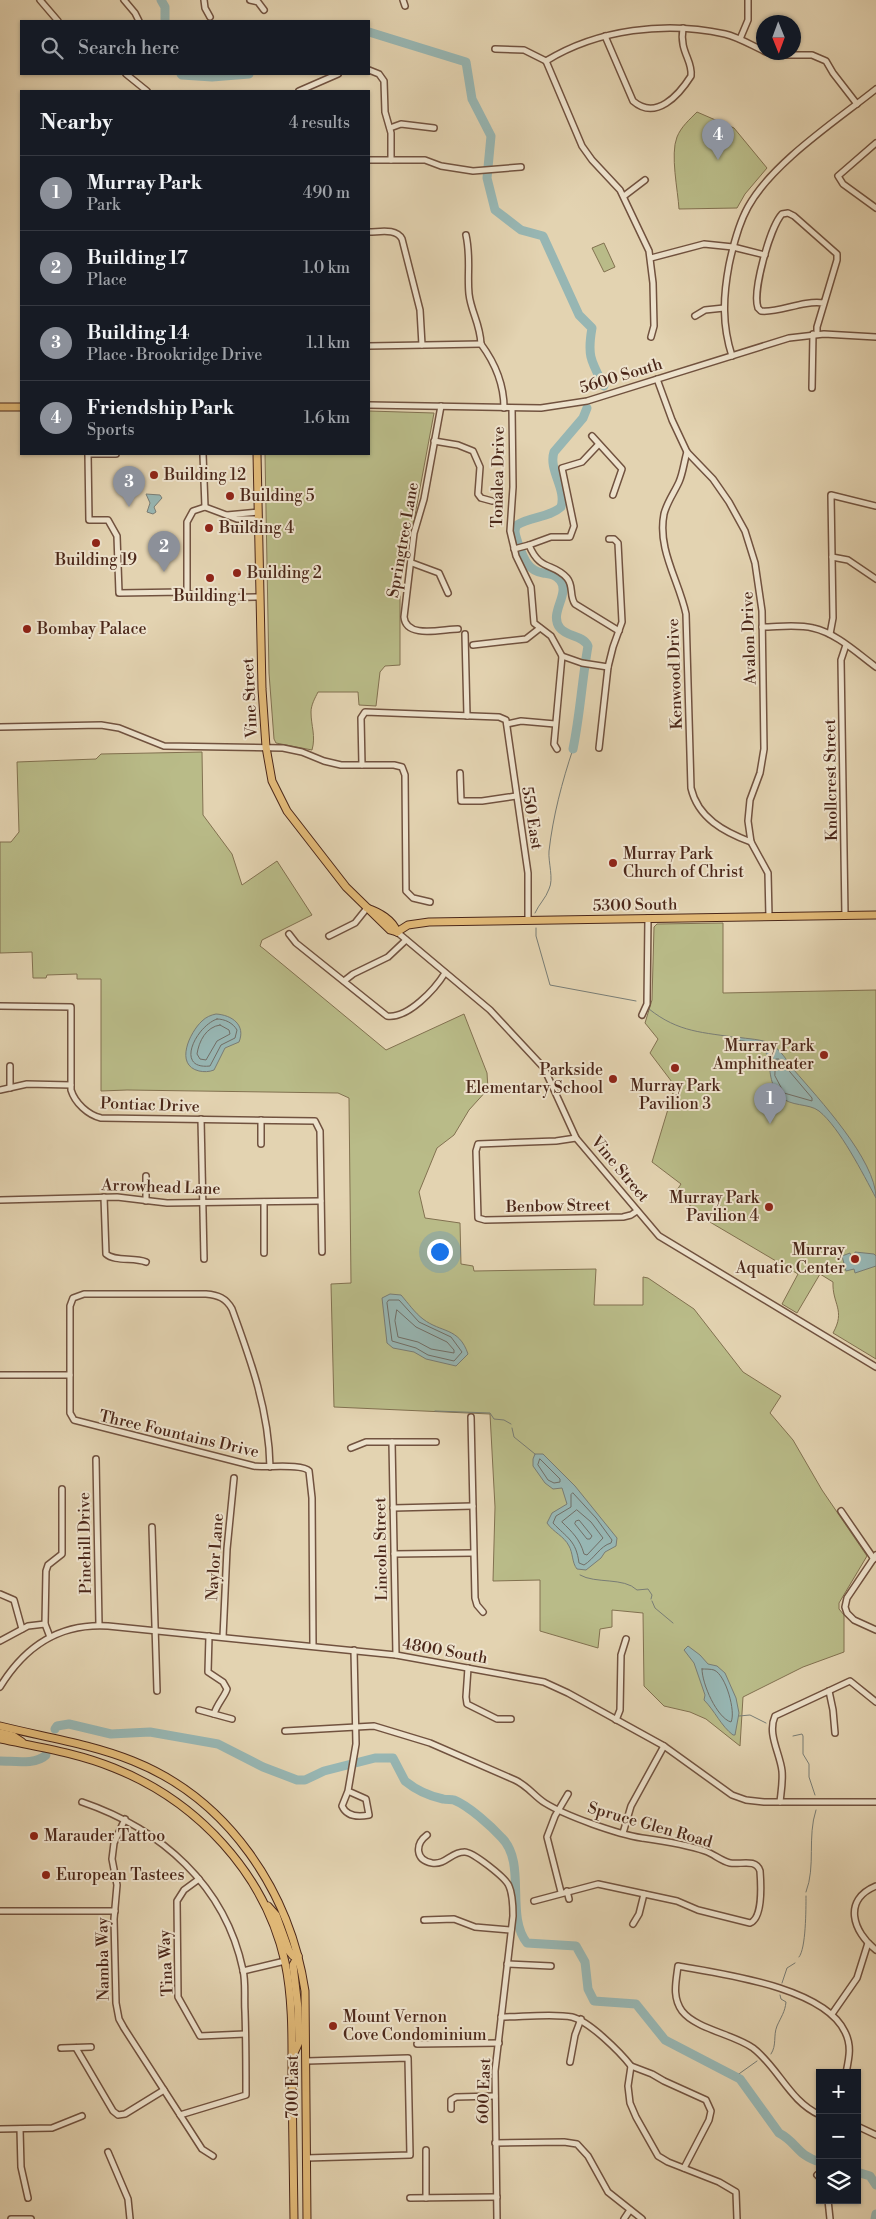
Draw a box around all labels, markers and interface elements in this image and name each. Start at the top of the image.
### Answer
north arrow [756,15,801,60]
search box [20,20,370,75]
icon: search [38,34,66,62]
text: Search here [78,36,179,60]
text: Nearby [40,110,113,136]
text: 4 results [289,113,350,133]
pin: 4 [702,119,734,160]
text: Murray Park [87,171,202,195]
text: 1 [52,183,60,203]
text: 490 m [303,183,350,203]
text: Park [87,195,120,215]
text: Building 17 [87,246,188,270]
text: 2 [51,258,61,278]
text: 1.0 km [303,258,350,278]
text: Place [87,270,127,290]
text: Building 14 [87,321,190,345]
text: 3 [51,333,61,353]
text: 1.1 km [306,333,350,353]
text: Place · Brookridge Drive [87,345,262,365]
street label: 5600 South [577,354,665,398]
text: Friendship Park [87,396,234,420]
text: 4 [51,408,61,428]
text: 1.6 km [304,408,350,428]
text: Sports [87,420,134,440]
street label: Tonalea Drive [487,426,509,528]
place label: Building 12 [163,465,246,485]
pin: 3 [113,466,145,507]
marker: Building 12 [148,469,160,481]
street label: Springtree Lane [383,481,423,599]
place label: Building 5 [239,486,315,506]
marker: Building 5 [224,490,236,502]
place label: Building 4 [218,518,295,538]
marker: Building 4 [203,522,215,534]
pin: 2 [148,531,180,572]
marker: Building 19 [90,537,102,549]
place label: Building 19 [54,550,137,570]
place label: Building 2 [246,563,322,583]
marker: Building 2 [231,567,243,579]
marker: Building 1 [204,572,216,584]
place label: Building 1 [173,586,246,606]
street label: Avalon Drive [737,591,761,686]
street label: Kenwood Drive [663,618,687,730]
place label: Bombay Palace [36,619,147,639]
marker: Bombay Palace [21,623,33,635]
street label: Vine Street [238,657,262,740]
street label: Knollcrest Street [820,718,842,841]
street label: 550 East [517,785,547,851]
place label: Murray Park Church of Christ [623,844,744,882]
marker: Murray Park Church of Christ [607,857,619,869]
street label: 5300 South [592,894,678,916]
place label: Murray Park Amphitheater [712,1036,816,1074]
marker: Murray Park Amphitheater [818,1049,830,1061]
place label: Parkside Elementary School [466,1060,603,1098]
marker: Murray Park Pavilion 3 [669,1062,681,1074]
marker: Parkside Elementary School [607,1073,619,1085]
place label: Murray Park Pavilion 3 [630,1076,721,1114]
pin: 1 [754,1083,786,1124]
street label: Pontiac Drive [100,1093,200,1117]
street label: Vine Street [586,1131,654,1206]
street label: Arrowhead Lane [100,1175,221,1199]
place label: Murray Park Pavilion 4 [669,1188,761,1226]
street label: Benbow Street [505,1195,611,1217]
marker: Murray Park Pavilion 4 [763,1201,775,1213]
your location [427,1239,453,1265]
place label: Murray Aquatic Center [735,1240,845,1278]
marker: Murray Aquatic Center [849,1253,861,1265]
street label: Three Fountains Drive [97,1406,261,1462]
street label: Pinehill Drive [74,1492,96,1594]
street label: Lincoln Street [370,1497,392,1601]
street label: Naylor Lane [202,1513,228,1601]
street label: 4800 South [401,1634,490,1668]
street label: Spruce Glen Road [585,1798,715,1852]
place label: Marauder Tattoo [44,1826,165,1846]
marker: Marauder Tattoo [28,1830,40,1842]
place label: European Tastees [56,1865,184,1885]
marker: European Tastees [40,1869,52,1881]
street label: Namba Way [92,1917,114,2001]
street label: Tina Way [154,1929,178,1997]
place label: Mount Vernon Cove Condominium [343,2007,487,2045]
marker: Mount Vernon Cove Condominium [327,2020,339,2032]
street label: 700 East [283,2055,303,2119]
street label: 600 East [473,2057,495,2124]
map controls [816,2069,861,2204]
button: + [816,2069,861,2114]
button: − [816,2114,861,2159]
button: layers [816,2159,861,2204]

